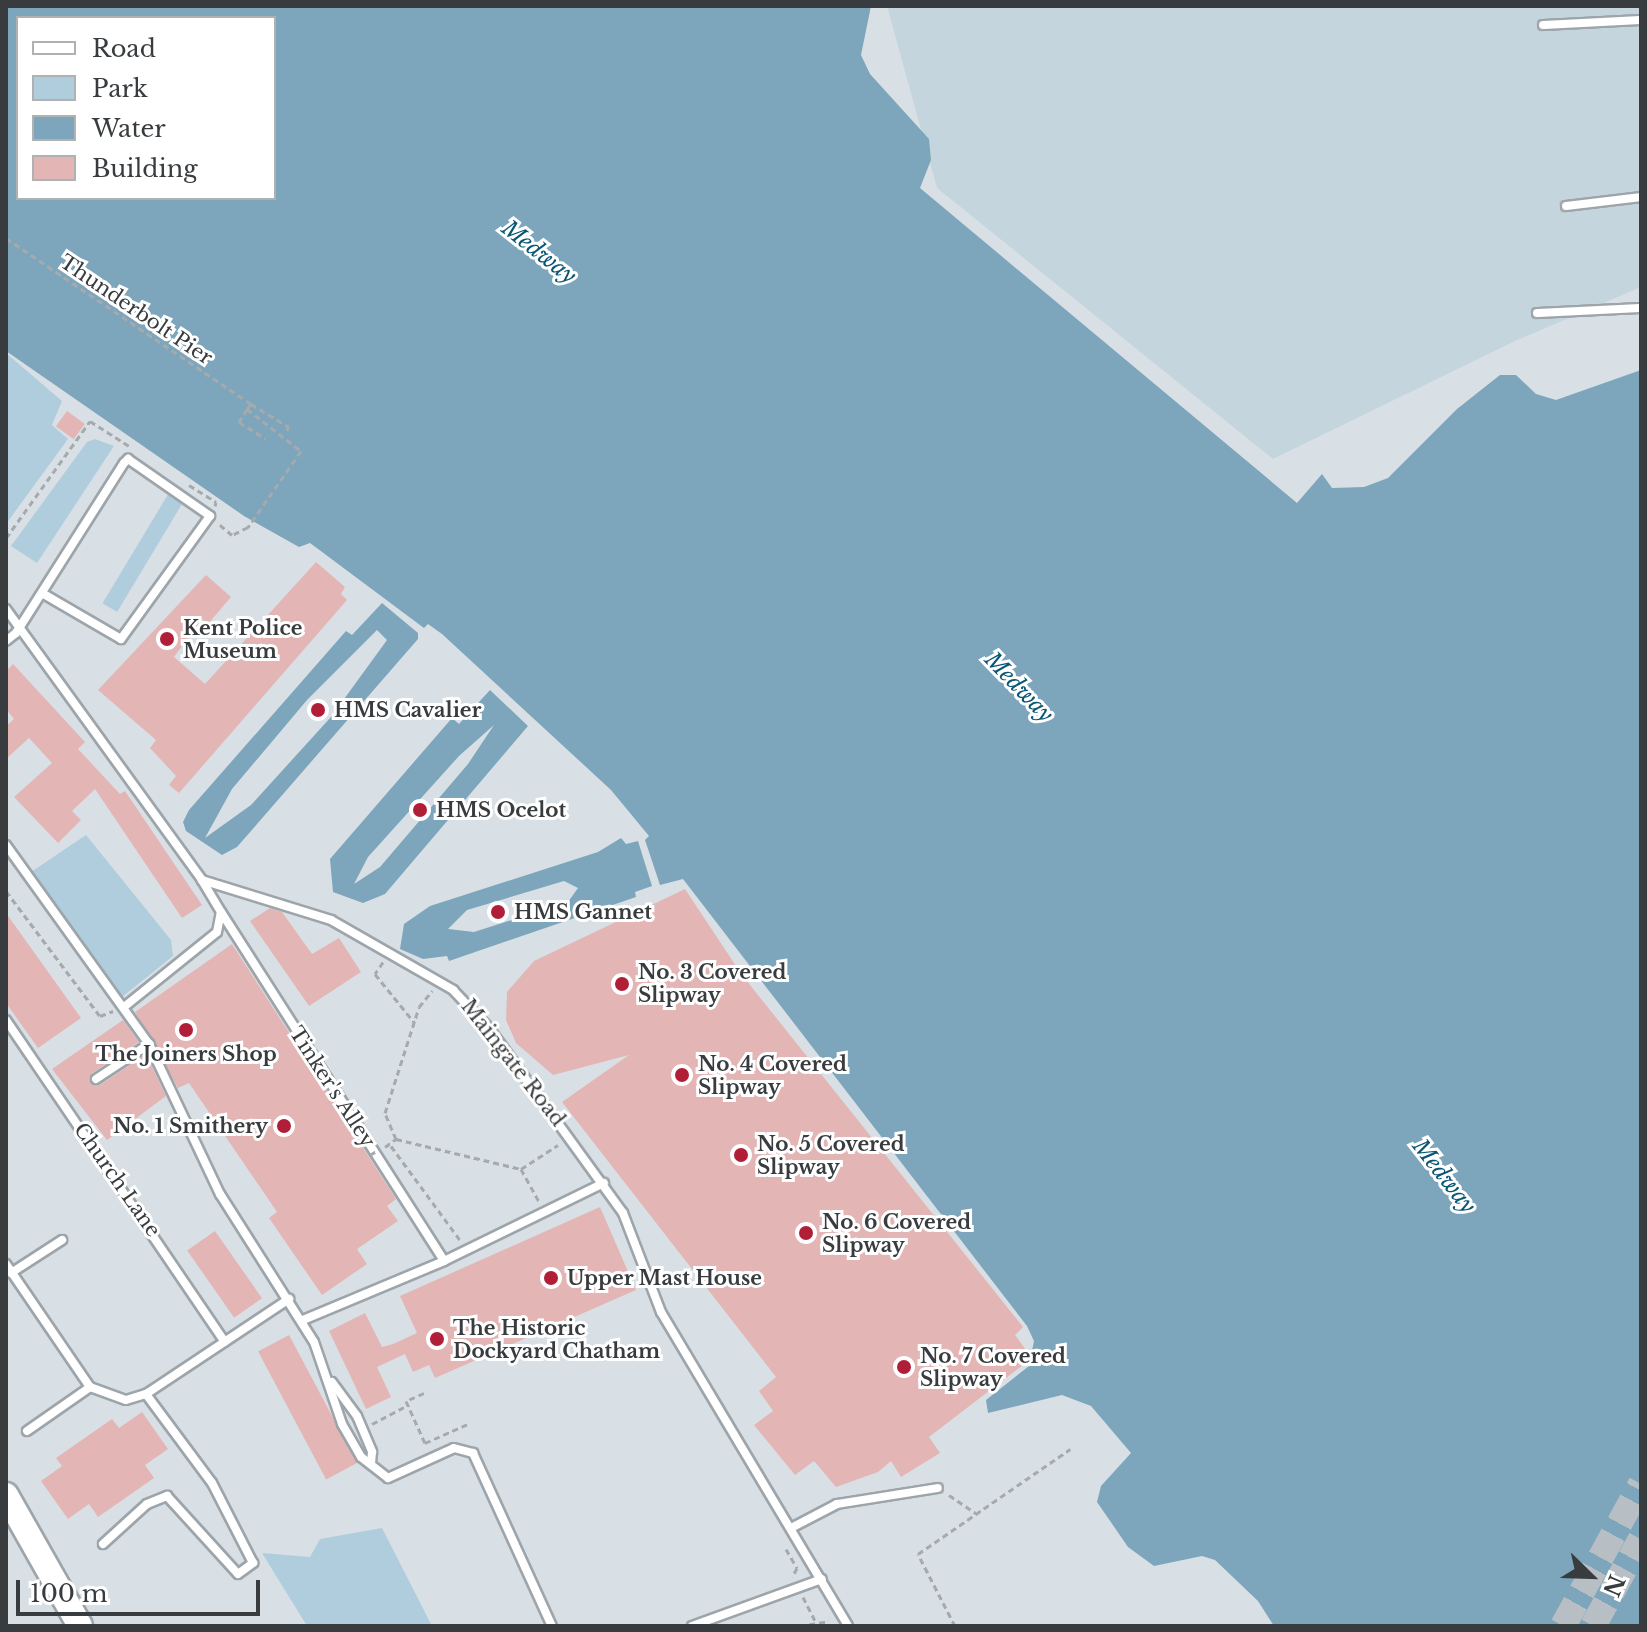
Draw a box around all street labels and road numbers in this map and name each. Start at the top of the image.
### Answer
street label: Thunderbolt Pier [55,250,217,370]
street label: Maingate Road [456,995,570,1131]
street label: Tinker's Alley [284,1022,380,1152]
street label: Church Lane [69,1118,165,1242]

